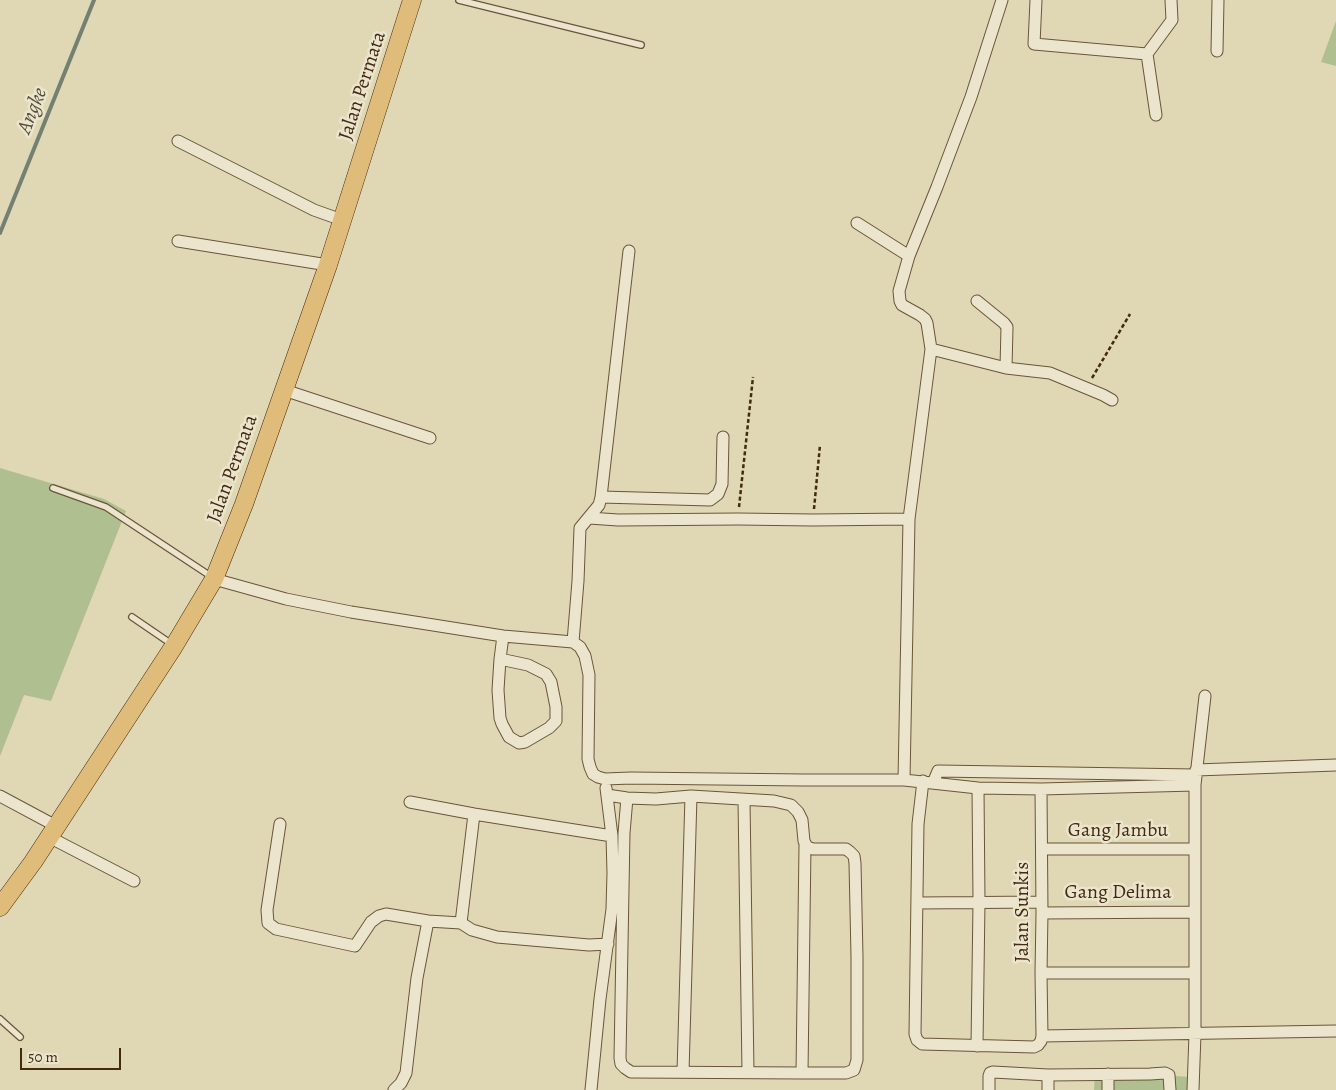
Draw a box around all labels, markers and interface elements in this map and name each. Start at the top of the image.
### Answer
street label: Jalan Permata [334,29,392,143]
water label: Angke [12,84,54,138]
street label: Jalan Permata [202,412,264,526]
street label: Gang Jambu [1068,819,1168,843]
street label: Jalan Sunkis [1011,862,1035,962]
street label: Gang Delima [1065,881,1171,905]
scale bar [22,1038,124,1070]
text: 50 m [28,1047,58,1067]

